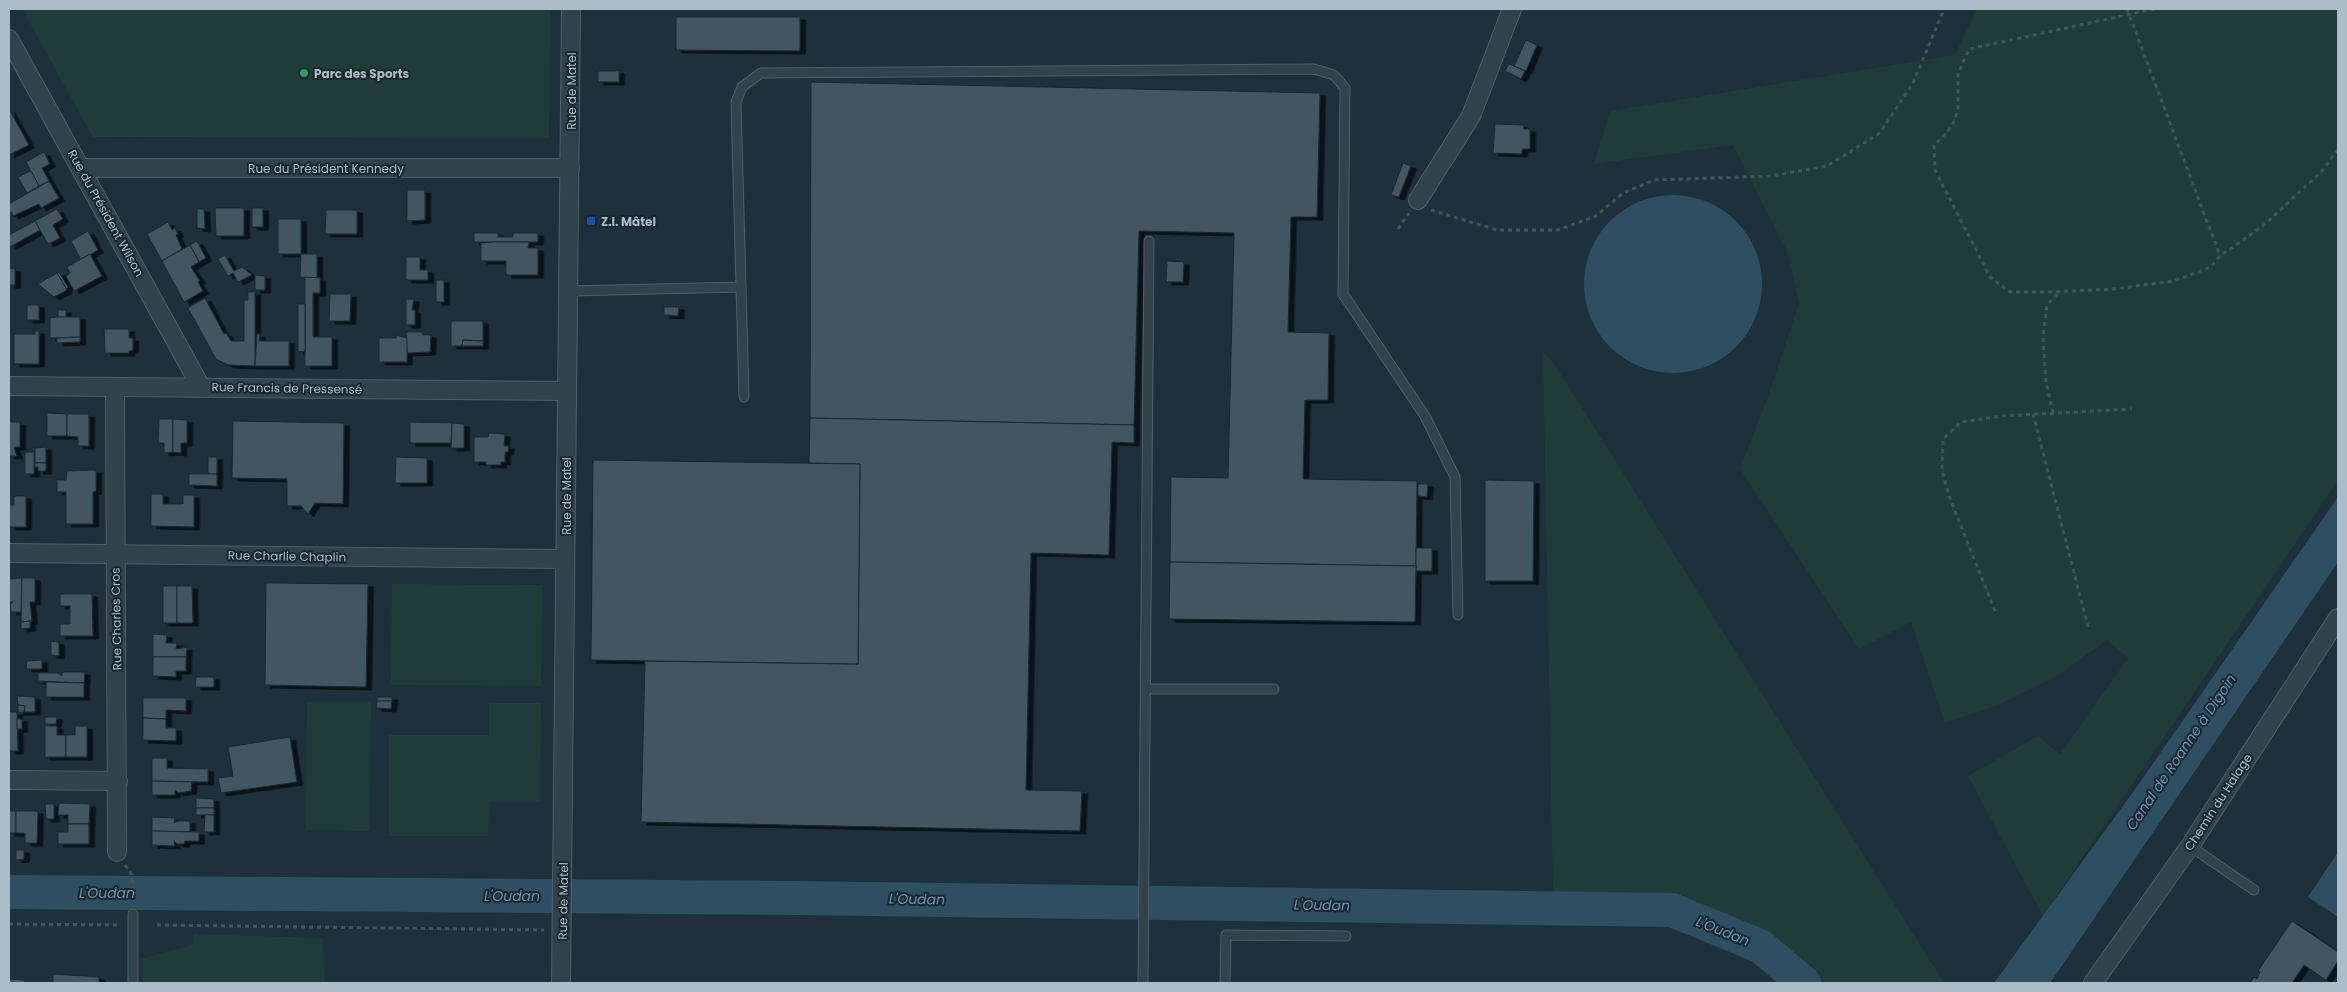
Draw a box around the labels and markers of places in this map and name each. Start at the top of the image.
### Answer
place label: Parc des Sports [314,65,410,82]
marker: Parc des Sports [298,67,310,79]
place label: Z.I. Mâtel [601,213,656,230]
marker: Z.I. Mâtel [585,215,597,227]

